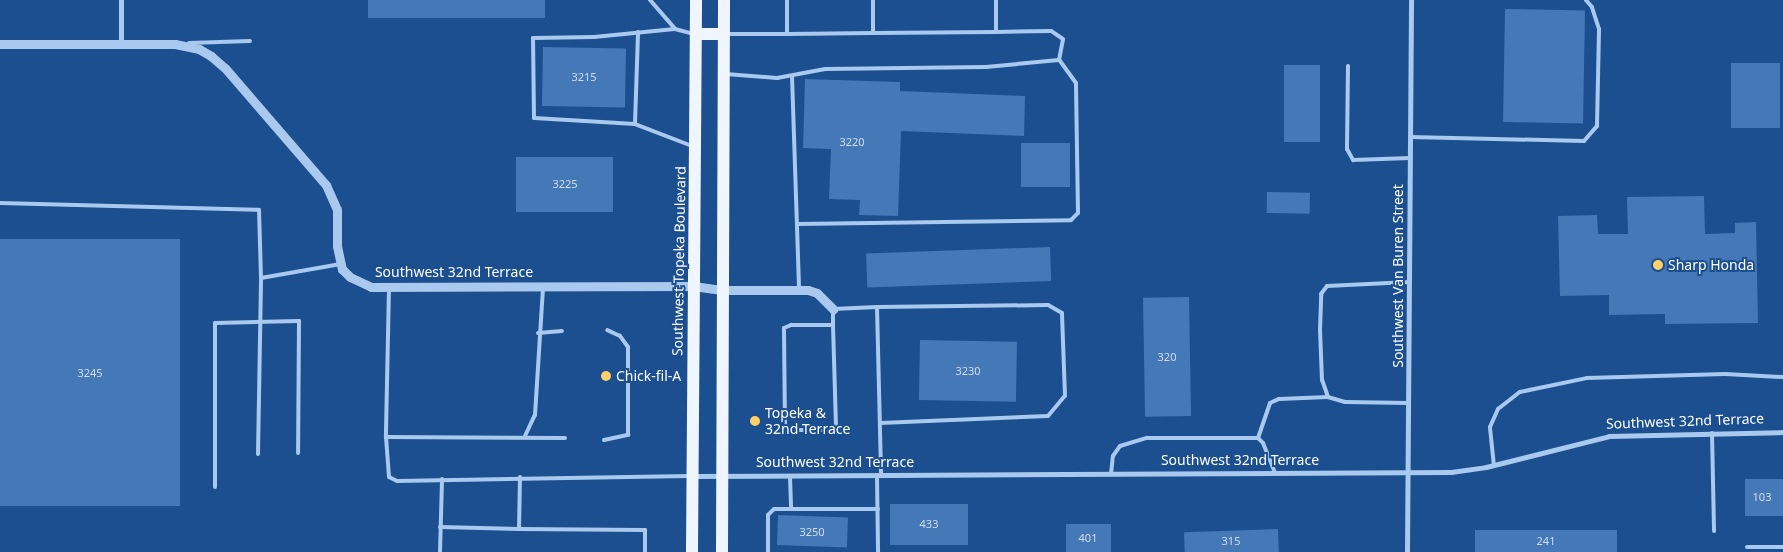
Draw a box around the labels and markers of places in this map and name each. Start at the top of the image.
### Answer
place label: Sharp Honda [1668,257,1754,273]
marker: Sharp Honda [1652,259,1664,271]
place label: Chick-fil-A [616,368,681,384]
marker: Chick-fil-A [600,370,612,382]
place label: Topeka & 32nd Terrace [765,405,850,438]
marker: Topeka & 32nd Terrace [749,415,761,427]

